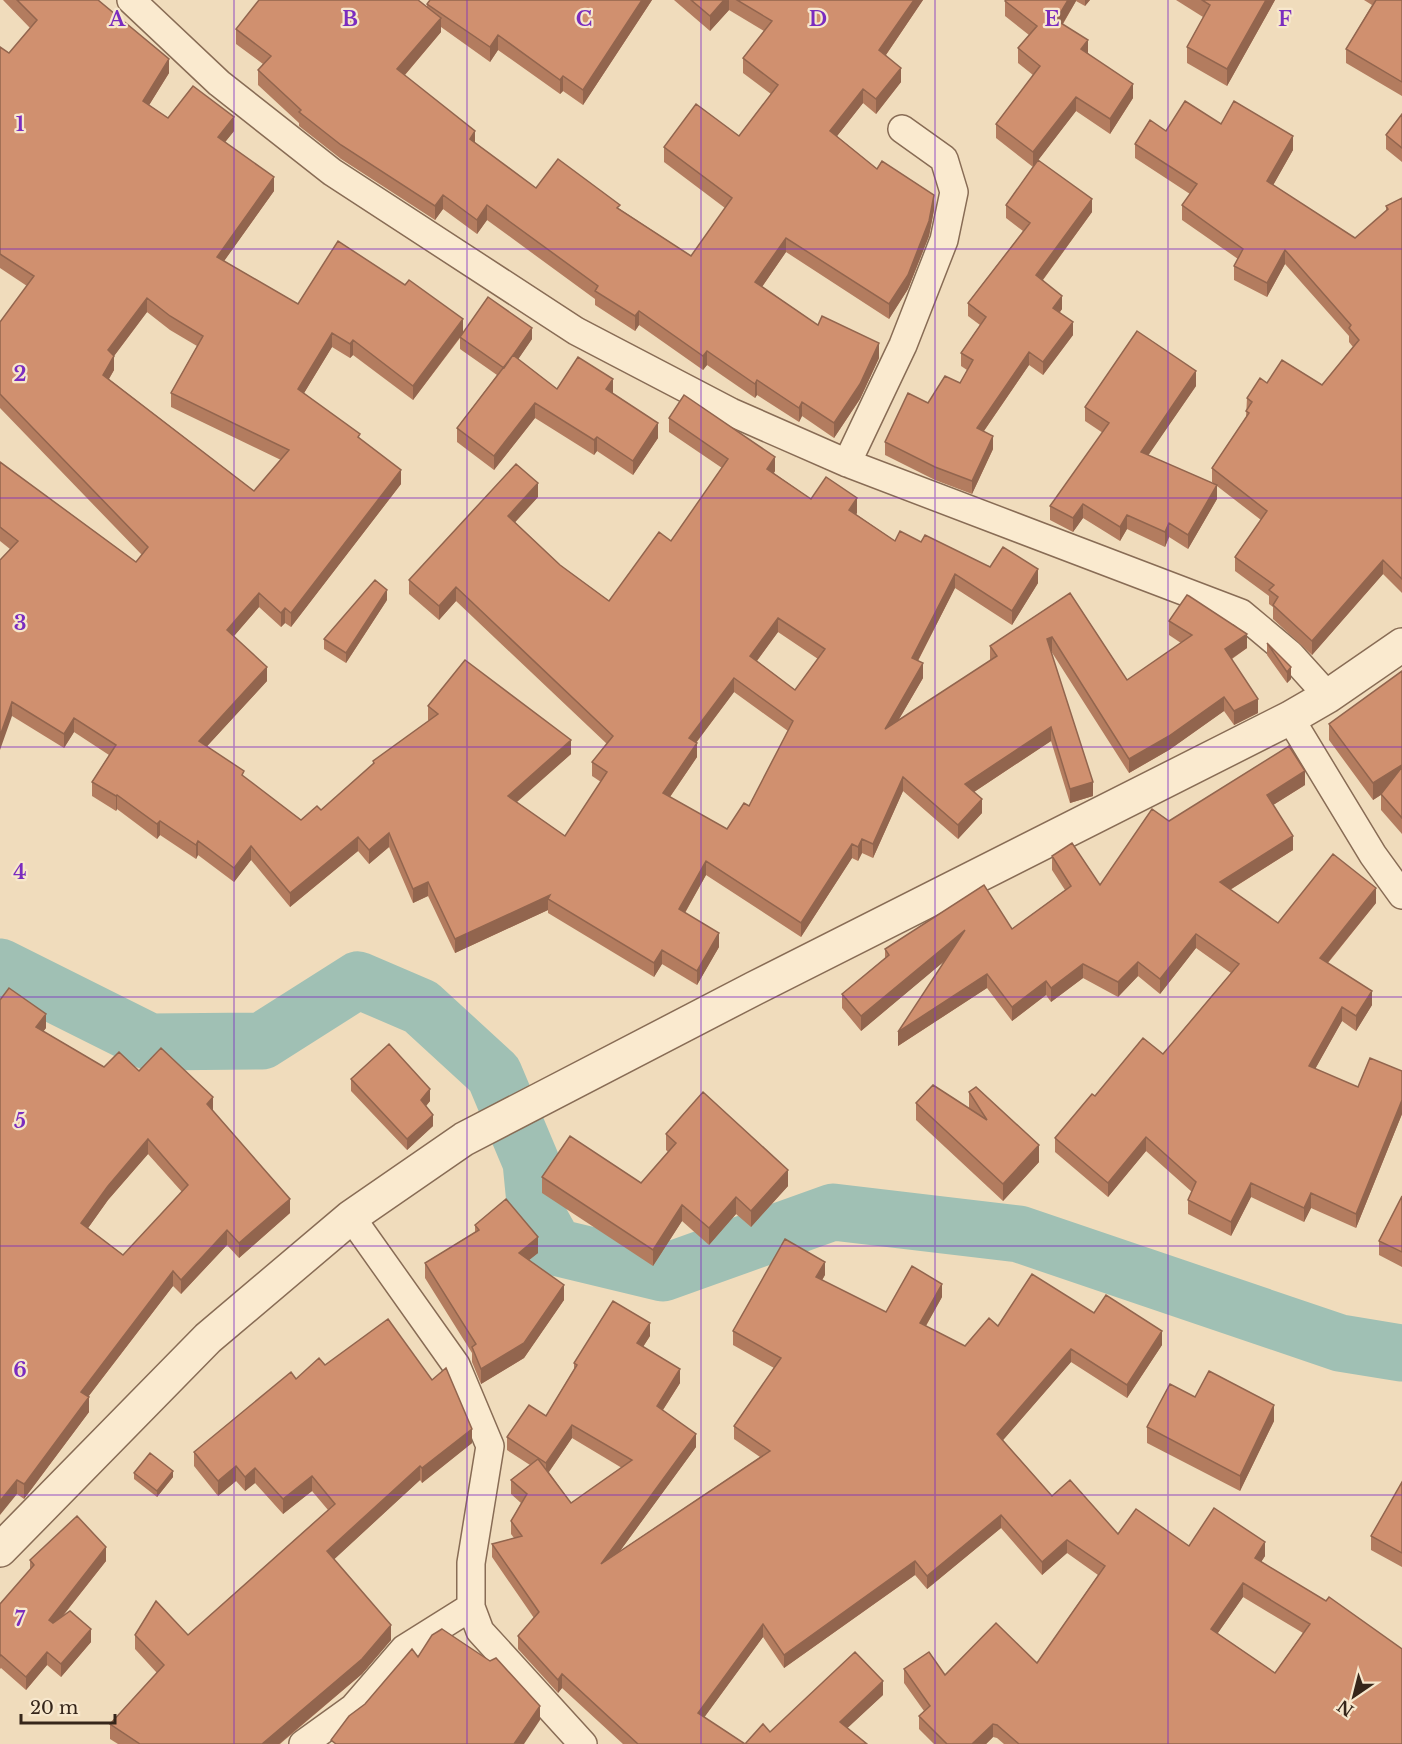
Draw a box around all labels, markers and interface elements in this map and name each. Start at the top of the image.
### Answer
text: A [108,7,126,31]
text: B [342,7,358,31]
text: C [576,7,592,31]
text: D [809,7,827,31]
text: E [1044,7,1060,31]
text: F [1278,7,1292,31]
text: 1 [16,112,25,136]
text: 2 [13,362,27,386]
text: 3 [14,611,26,635]
text: 4 [13,860,27,884]
text: 5 [14,1109,26,1133]
text: 6 [13,1358,27,1382]
text: 7 [15,1607,26,1631]
north arrow [1324,1666,1384,1726]
scale bar [21,1687,116,1725]
text: N [1333,1696,1357,1721]
text: 20 m [30,1697,78,1719]

